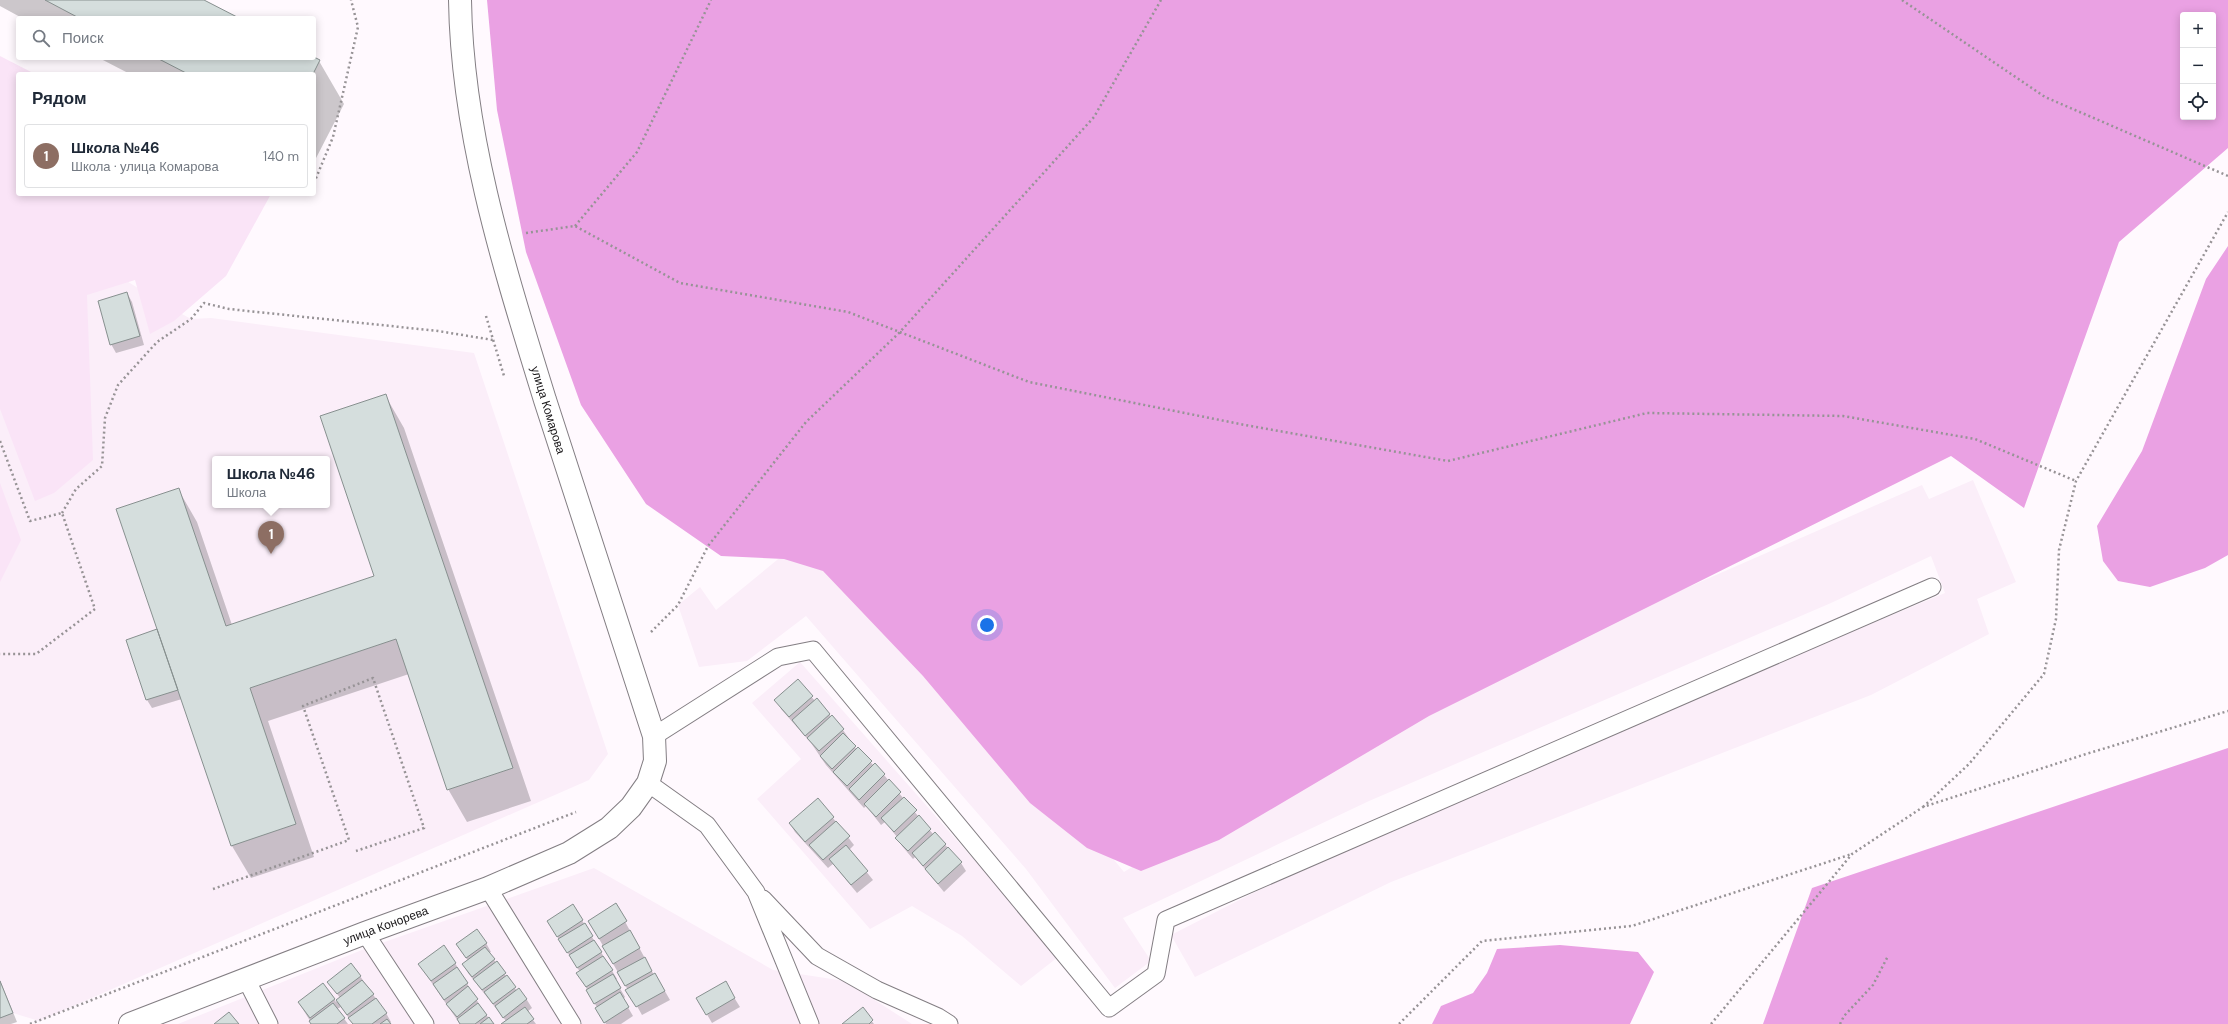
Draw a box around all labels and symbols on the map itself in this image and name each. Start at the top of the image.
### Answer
street label: улица Комарова [527,364,569,456]
pin: 1 [258,521,284,554]
your location [977,615,997,635]
street label: улица Конорева [341,902,431,949]

